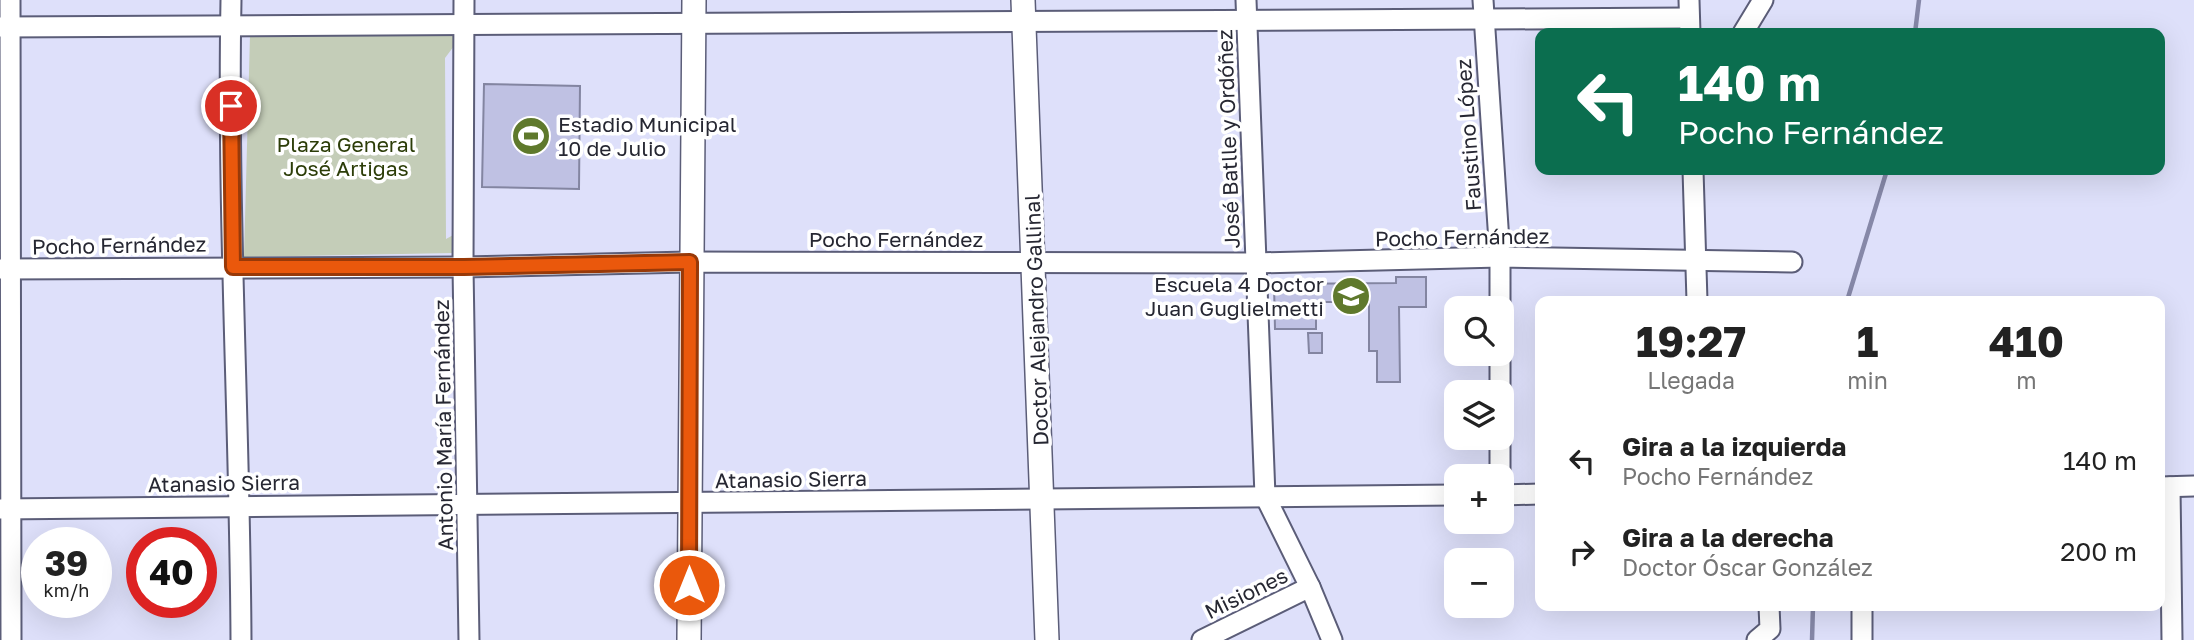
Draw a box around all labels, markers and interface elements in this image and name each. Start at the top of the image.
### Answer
street label: José Batlle y Ordóñez [1211,29,1245,249]
text: 140 m [1678,53,1821,112]
icon: left [1563,56,1654,147]
street label: Faustino López [1450,58,1486,212]
pin [201,76,261,136]
icon: arrive [212,87,250,125]
place label: Estadio Municipal 10 de Julio [558,111,736,161]
text: Pocho Fernández [1678,113,1944,151]
sports icon: Estadio Municipal 10 de Julio [510,115,552,157]
park label: Plaza General José Artigas [277,131,415,181]
street label: Doctor Alejandro Gallinal [1019,194,1053,446]
street label: Pocho Fernández [1375,222,1549,252]
street label: Pocho Fernández [809,226,983,252]
street label: Pocho Fernández [32,230,206,260]
place label: Escuela 4 Doctor Juan Guglielmetti [1145,271,1324,321]
school or university icon: Escuela 4 Doctor Juan Guglielmetti [1330,275,1372,317]
map controls [1444,296,1514,618]
button: search [1444,296,1514,366]
street label: Antonio María Fernández [428,299,458,551]
text: 19:27 [1636,316,1746,366]
text: 1 [1857,316,1878,366]
text: 410 [1989,316,2064,366]
text: Llegada [1647,366,1735,394]
text: min [1847,366,1888,394]
text: m [2016,366,2037,394]
button: layers [1444,380,1514,450]
text: Gira a la izquierda [1622,431,1846,462]
icon: left [1563,442,1601,480]
text: 140 m [2063,445,2137,476]
text: Pocho Fernández [1622,462,1813,490]
button: + [1444,464,1514,534]
street label: Atanasio Sierra [715,465,867,493]
street label: Atanasio Sierra [148,469,300,497]
text: Gira a la derecha [1622,522,1834,553]
speed limit sign: 40 [126,527,217,618]
icon: right [1563,533,1601,571]
text: 200 m [2060,536,2137,567]
text: 39 [45,542,88,584]
position arrow [652,548,726,622]
button: − [1444,548,1514,618]
text: Doctor Óscar González [1622,553,1873,581]
street label: Misiones [1200,562,1292,624]
text: km/h [44,579,89,601]

